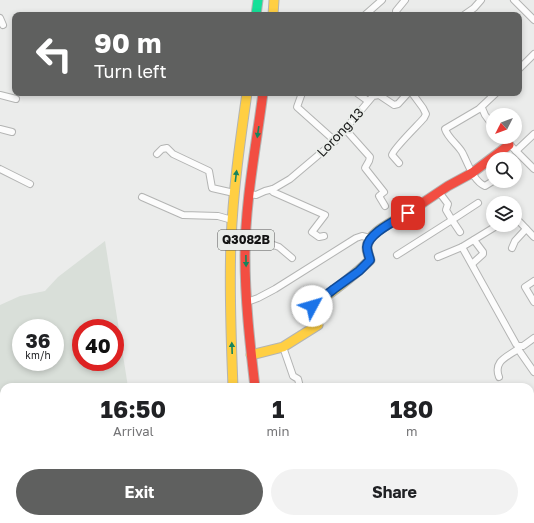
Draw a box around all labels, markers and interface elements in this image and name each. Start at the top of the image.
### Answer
text: 90 m [94,26,161,59]
icon: left [28,28,80,80]
text: Turn left [94,60,167,82]
street label: Lorong 13 [313,104,367,160]
north arrow [486,108,522,144]
map controls [486,108,522,232]
one-way arrow [255,126,261,138]
button: search [486,152,522,188]
one-way arrow [233,170,239,182]
pin [391,196,425,230]
button: layers [486,196,522,232]
icon: arrive [397,202,419,224]
road number: Q3082B [218,230,274,250]
one-way arrow [242,255,249,267]
position arrow [291,285,333,327]
speed limit sign: 40 [72,319,124,371]
text: 36 [26,328,50,352]
one-way arrow [228,342,235,354]
text: km/h [25,349,51,361]
text: 16:50 [101,394,166,423]
text: 1 [272,394,284,423]
text: 180 [390,394,433,423]
text: Arrival [113,423,154,439]
text: min [267,423,290,439]
text: m [406,423,418,439]
button: Exit [16,469,263,515]
button: Share [271,469,518,515]

